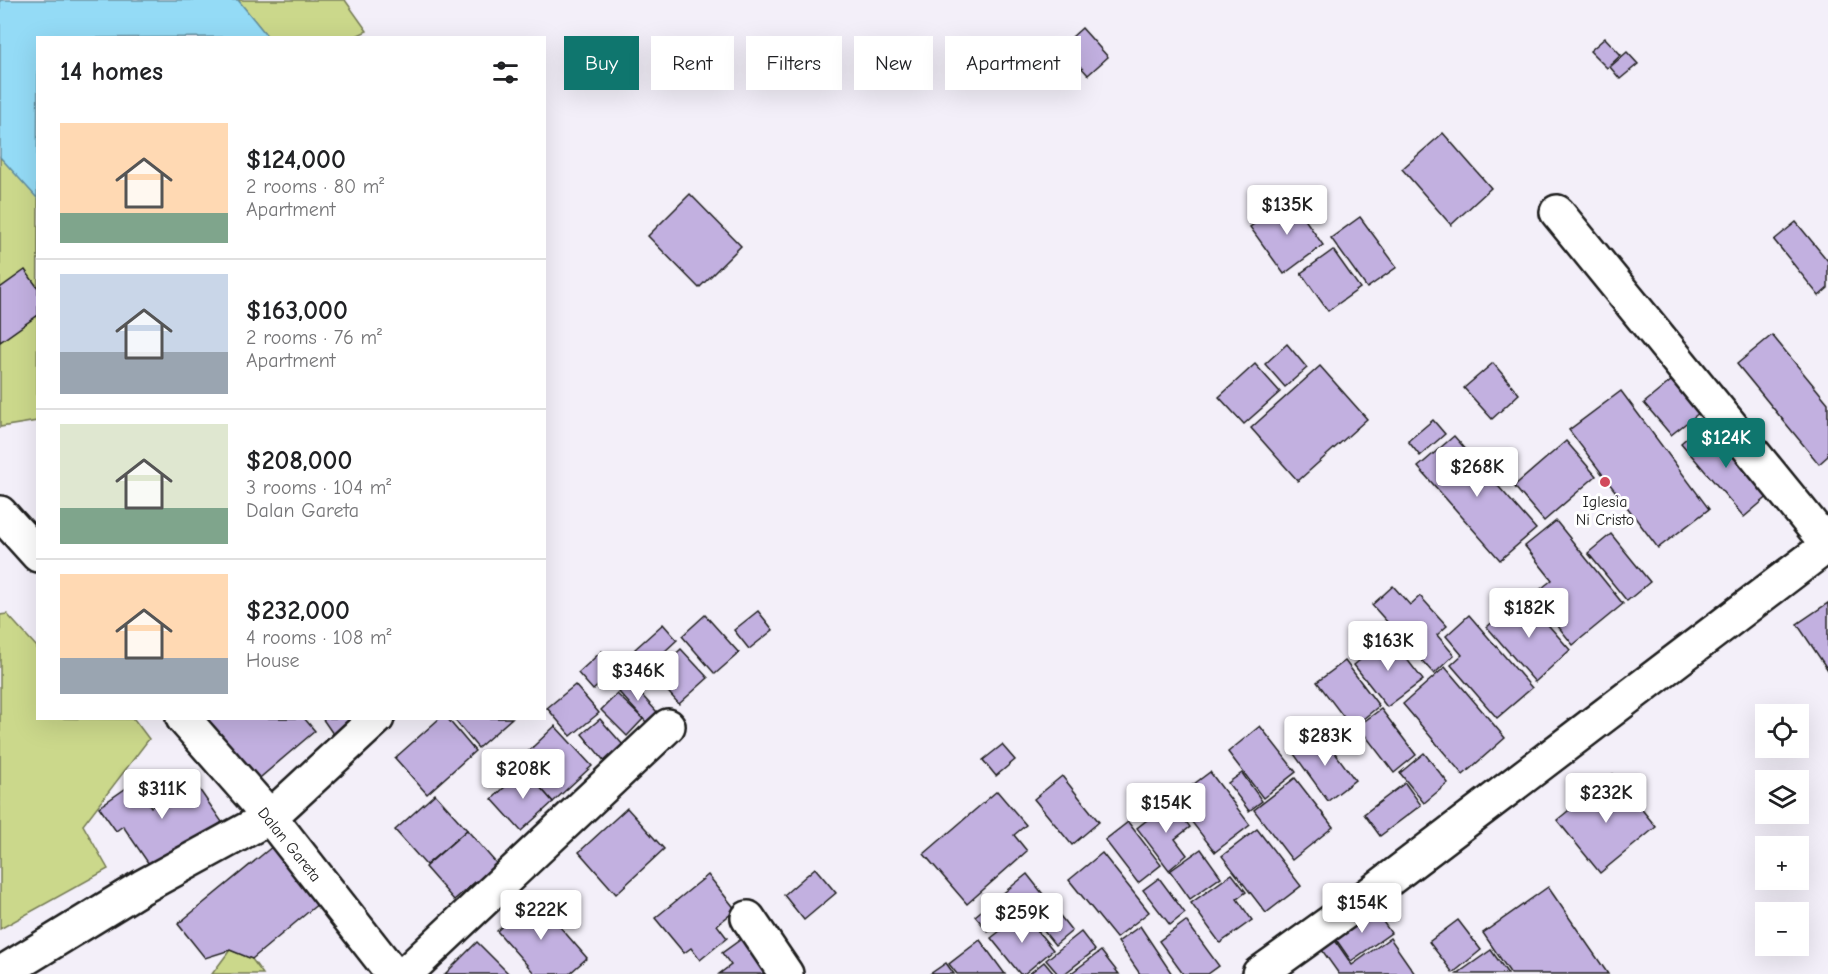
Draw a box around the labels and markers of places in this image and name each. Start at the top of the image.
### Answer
pin: $135K [1245,185,1329,236]
pin: $124K [1684,418,1768,469]
pin: $268K [1435,447,1519,498]
marker: Iglesia Ni Cristo [1598,475,1612,489]
place label: Iglesia Ni Cristo [1576,493,1634,529]
pin: $182K [1487,588,1571,639]
pin: $163K [1346,621,1430,672]
pin: $346K [596,651,680,702]
pin: $283K [1283,716,1367,767]
pin: $208K [481,749,565,800]
pin: $311K [120,769,204,820]
pin: $232K [1564,773,1648,824]
pin: $154K [1124,783,1208,834]
pin: $154K [1320,883,1404,934]
pin: $222K [499,890,583,941]
pin: $259K [980,893,1064,944]

